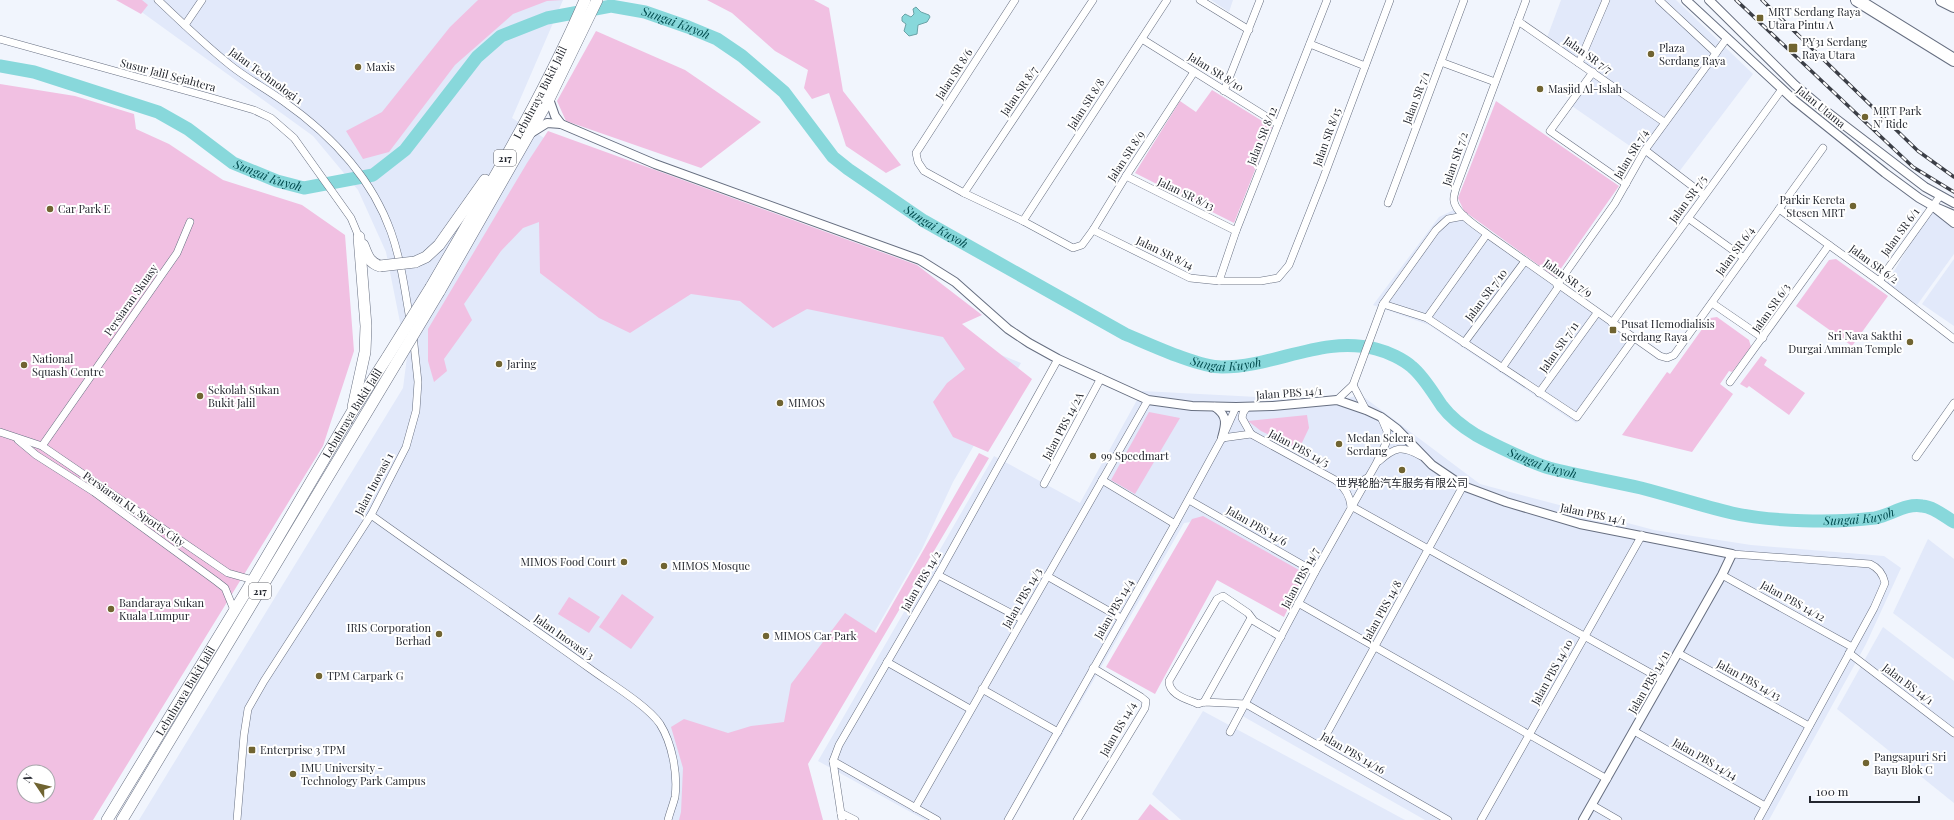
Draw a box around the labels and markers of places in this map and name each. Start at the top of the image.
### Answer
place label: MRT Serdang Raya Utara Pintu A [1768,4,1861,32]
marker: MRT Serdang Raya Utara Pintu A [1755,13,1765,23]
place label: PY31 Serdang Raya Utara [1802,34,1867,62]
place label: Plaza Serdang Raya [1659,40,1726,68]
marker: PY31 Serdang Raya Utara [1787,42,1799,54]
marker: Plaza Serdang Raya [1646,49,1656,59]
place label: Maxis [366,59,395,74]
marker: Maxis [353,62,363,72]
place label: Masjid Al-Islah [1548,81,1623,96]
marker: Masjid Al-Islah [1535,84,1545,94]
place label: MRT Park N' Ride [1873,103,1922,131]
marker: MRT Park N' Ride [1860,112,1870,122]
place label: Parkir Kereta Stesen MRT [1779,192,1846,220]
place label: Car Park E [58,201,111,216]
marker: Parkir Kereta Stesen MRT [1848,201,1858,211]
marker: Car Park E [45,204,55,214]
place label: Pusat Hemodialisis Serdang Raya [1621,316,1715,344]
marker: Pusat Hemodialisis Serdang Raya [1608,325,1618,335]
place label: Sri Nava Sakthi Durgai Amman Temple [1788,328,1902,356]
marker: Sri Nava Sakthi Durgai Amman Temple [1905,337,1915,347]
place label: National Squash Centre [32,351,104,379]
place label: Jaring [506,356,536,371]
marker: Jaring [494,359,504,369]
marker: National Squash Centre [19,360,29,370]
place label: Sekolah Sukan Bukit Jalil [208,382,280,410]
marker: Sekolah Sukan Bukit Jalil [195,391,205,401]
place label: MIMOS [788,395,825,410]
marker: MIMOS [775,398,785,408]
place label: Medan Selera Serdang [1347,430,1414,458]
marker: Medan Selera Serdang [1334,439,1344,449]
place label: 99 Speedmart [1101,448,1169,463]
marker: 99 Speedmart [1088,451,1098,461]
marker: 世界轮胎汽车服务有限公司 [1397,465,1407,475]
place label: 世界轮胎汽车服务有限公司 [1336,475,1468,490]
place label: MIMOS Food Court [520,554,616,569]
marker: MIMOS Food Court [619,557,629,567]
place label: MIMOS Mosque [672,558,751,573]
marker: MIMOS Mosque [659,561,669,571]
place label: Bandaraya Sukan Kuala Lumpur [119,595,204,623]
marker: Bandaraya Sukan Kuala Lumpur [106,604,116,614]
place label: IRIS Corporation Berhad [347,620,432,648]
place label: MIMOS Car Park [774,628,857,643]
marker: IRIS Corporation Berhad [434,629,444,639]
marker: MIMOS Car Park [761,631,771,641]
place label: TPM Carpark G [327,668,404,683]
marker: TPM Carpark G [314,671,324,681]
place label: Enterprise 3 TPM [260,742,346,757]
marker: Enterprise 3 TPM [247,745,257,755]
place label: Pangsapuri Sri Bayu Blok C [1874,749,1946,777]
marker: Pangsapuri Sri Bayu Blok C [1861,758,1871,768]
place label: IMU University - Technology Park Campus [301,760,426,788]
marker: IMU University - Technology Park Campus [288,769,298,779]

